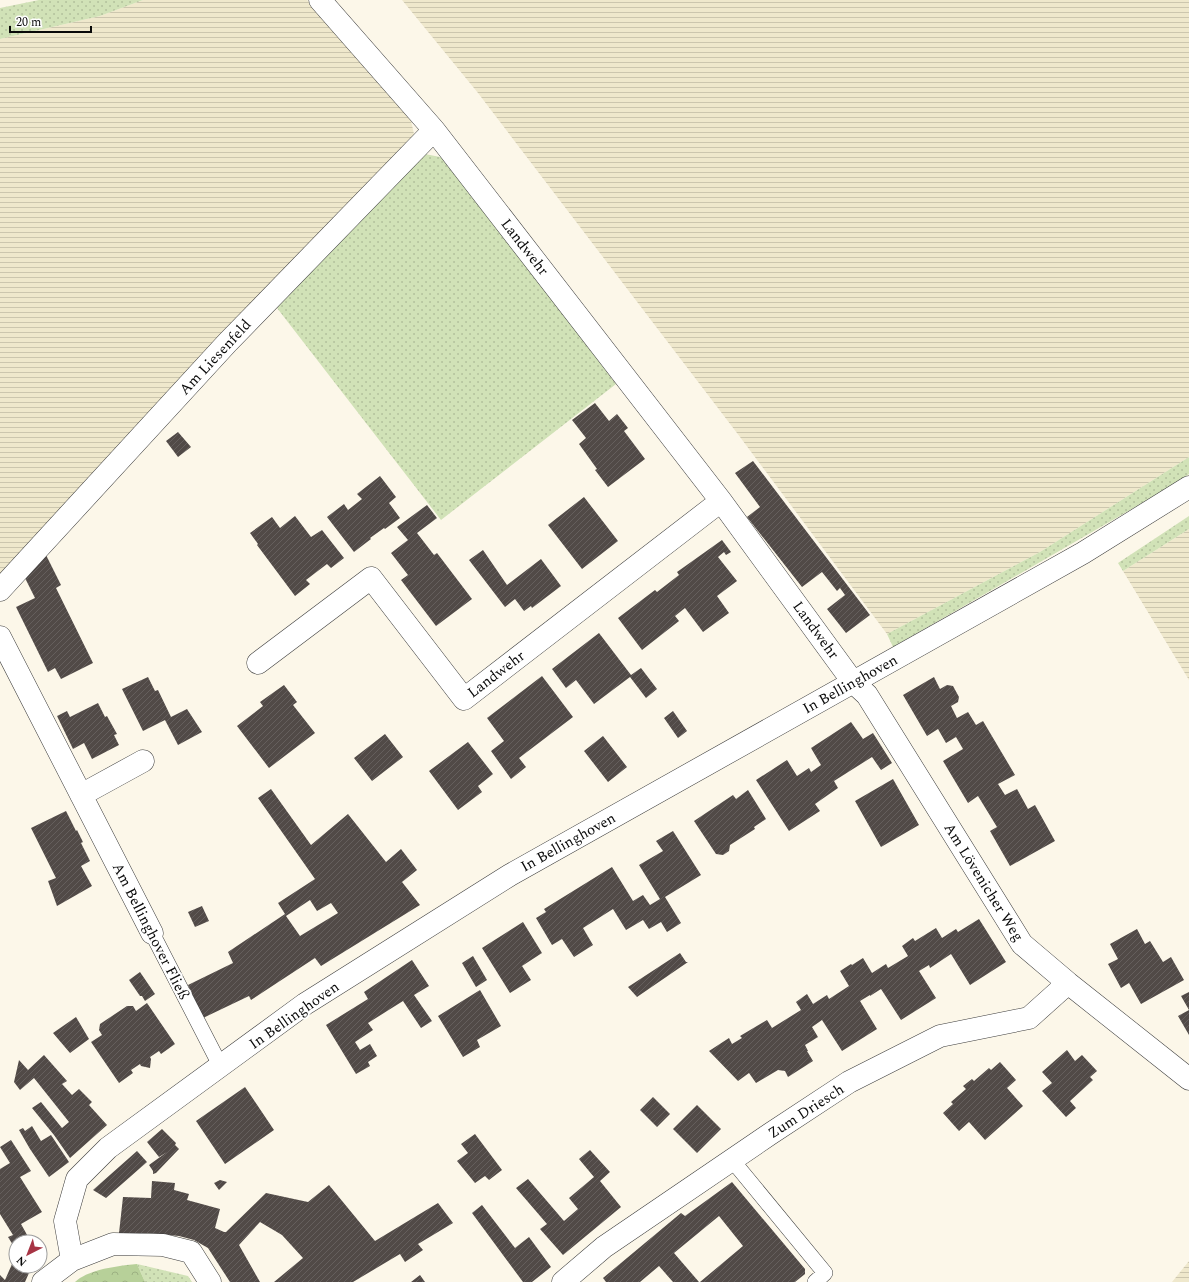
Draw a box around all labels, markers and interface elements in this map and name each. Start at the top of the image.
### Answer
scale bar [10,8,91,34]
text: 20 m [16,13,41,32]
street label: Landwehr [495,214,554,281]
street label: Am Liesenfeld [174,314,257,401]
street label: Landwehr [787,596,845,664]
street label: Landwehr [463,645,530,704]
street label: In Bellinghoven [798,649,902,720]
street label: In Bellinghoven [516,807,620,878]
street label: Am Lövenicher Weg [938,818,1029,946]
street label: Am Bellinghover Fließ [106,859,195,1004]
street label: In Bellinghoven [244,975,344,1055]
street label: Zum Driesch [764,1078,849,1145]
north arrow [8,1234,48,1274]
text: N [13,1252,31,1270]

